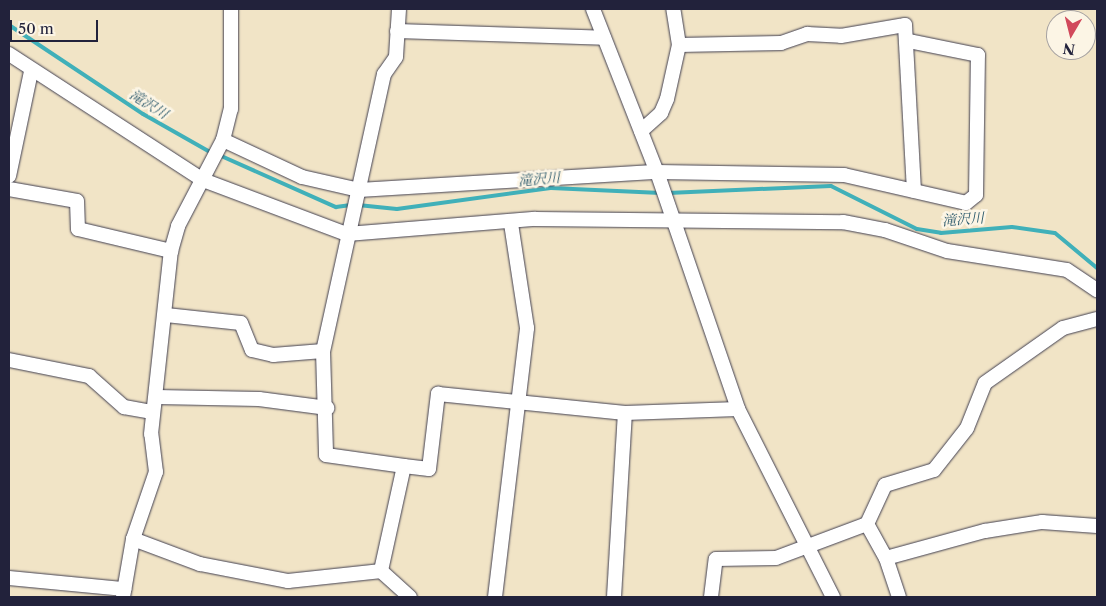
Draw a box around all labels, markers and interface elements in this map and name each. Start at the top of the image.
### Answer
scale bar [12,10,100,42]
north arrow [1046,10,1096,60]
text: 50 m [18,19,54,38]
text: N [1062,39,1076,59]
water label: 滝沢川 [127,86,171,122]
water label: 滝沢川 [517,169,561,189]
water label: 滝沢川 [941,209,985,229]

